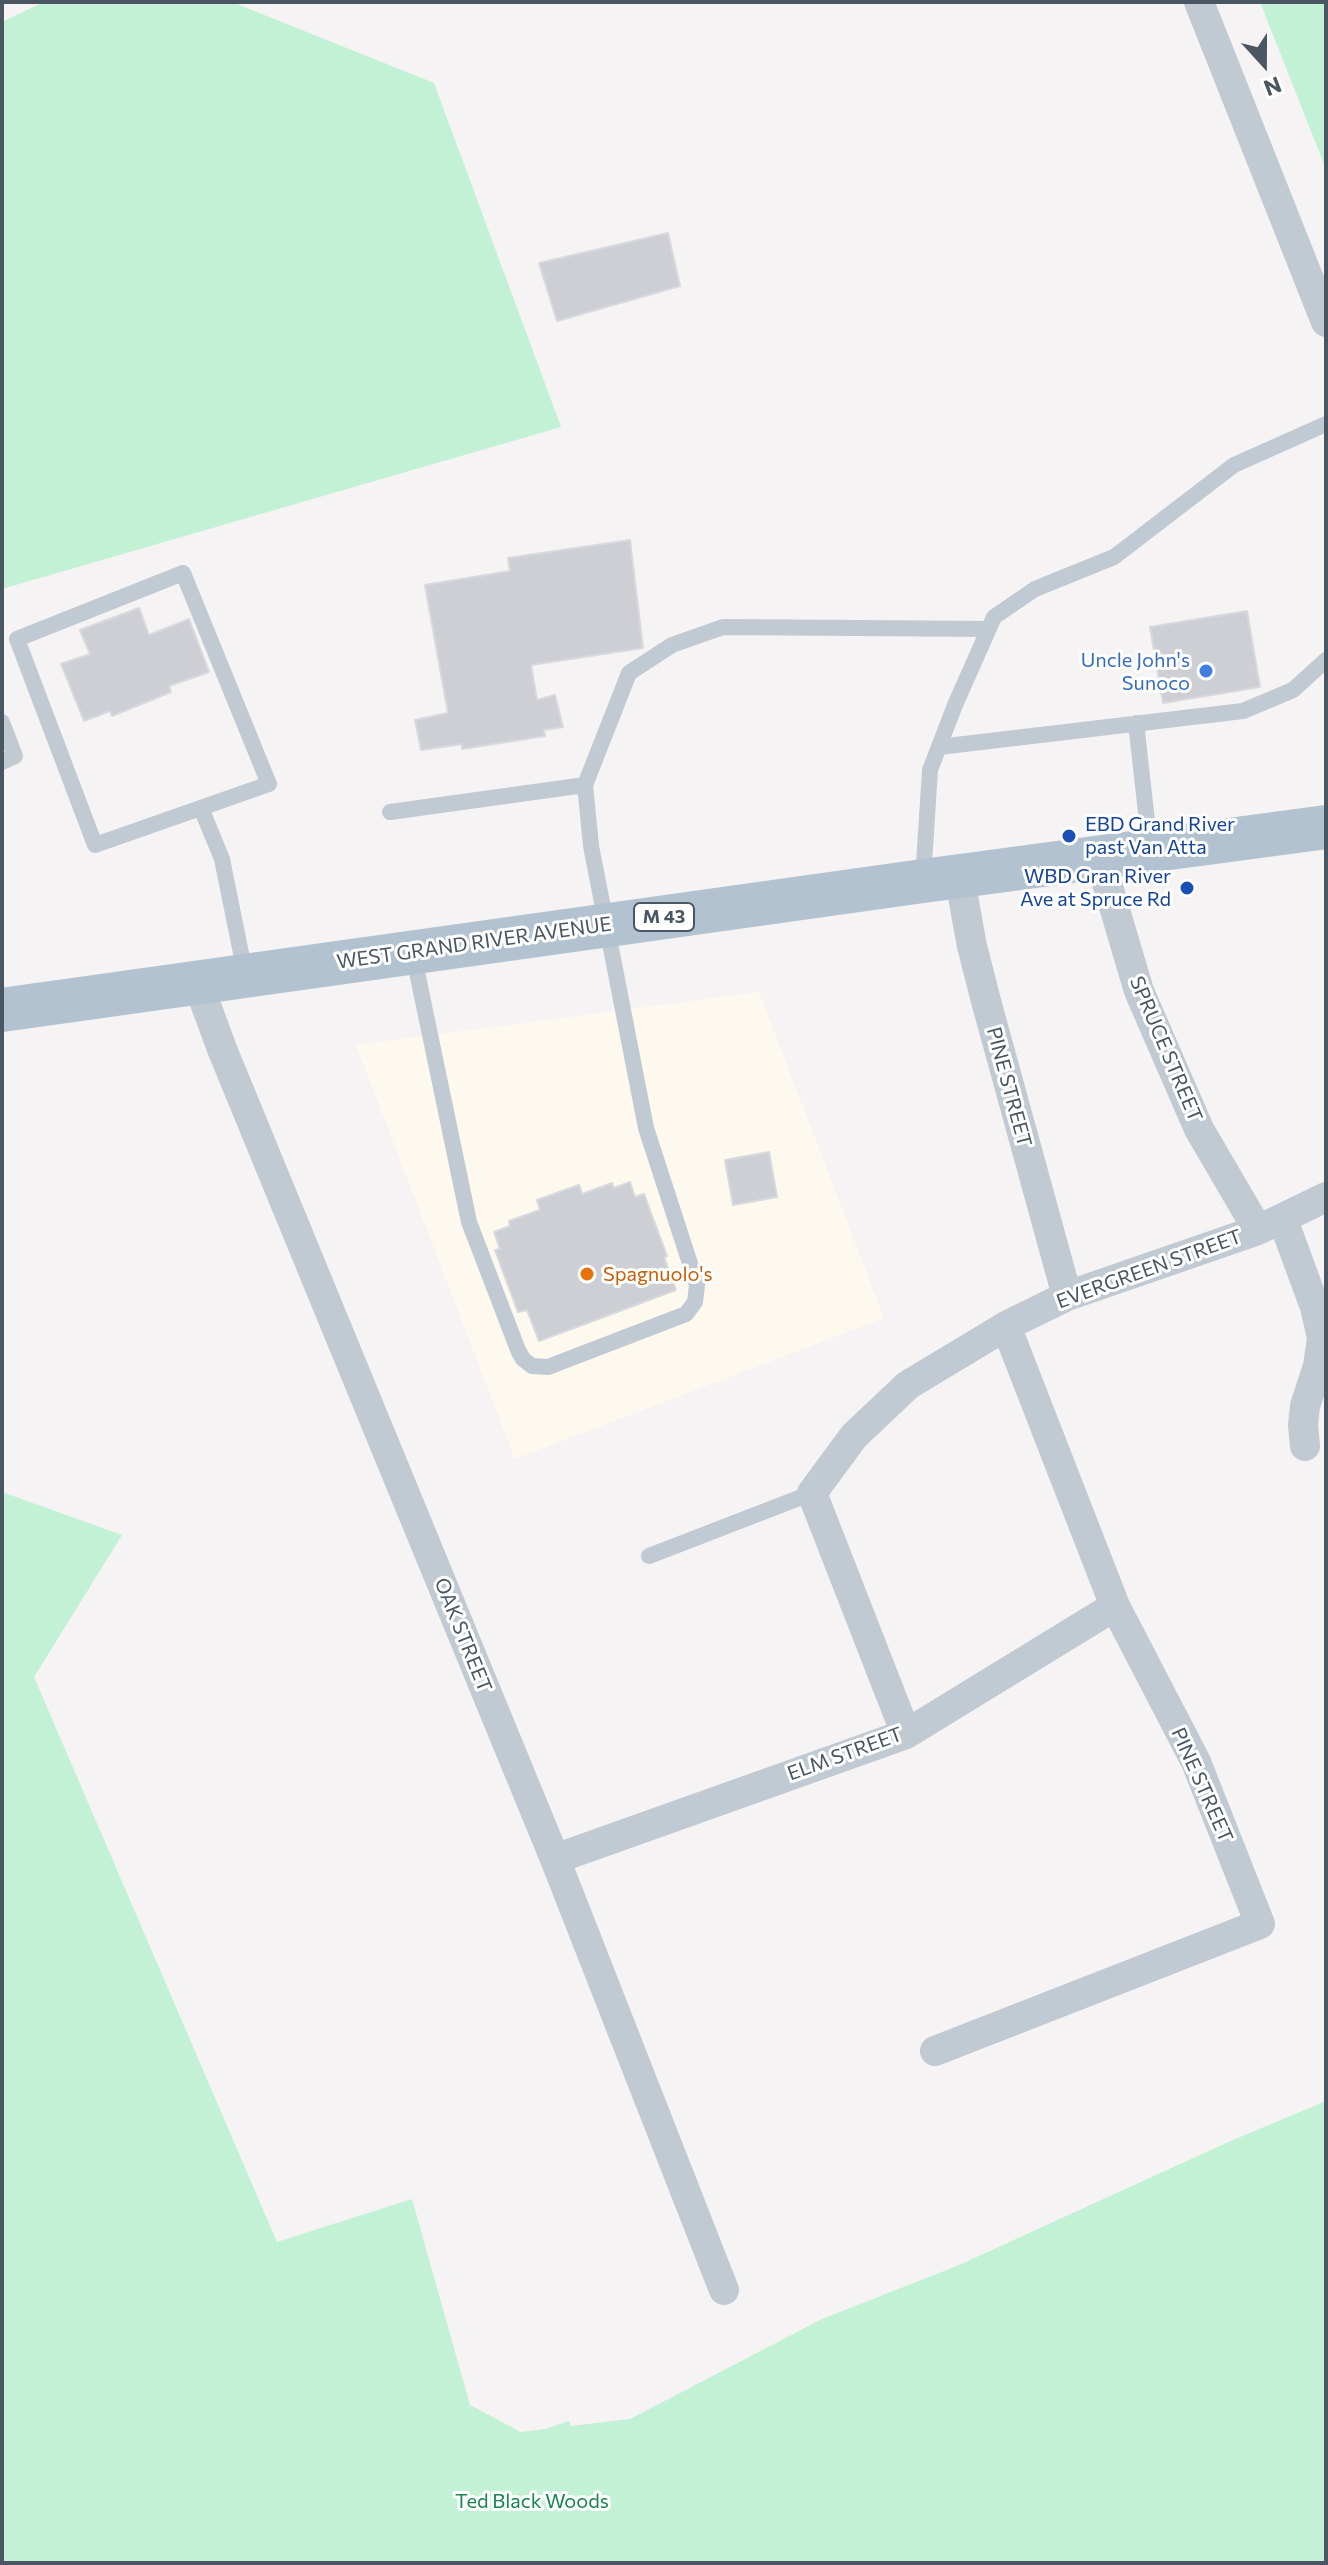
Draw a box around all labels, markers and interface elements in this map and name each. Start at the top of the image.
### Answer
north arrow [1224,24,1304,104]
text: N [1260,71,1285,102]
place label: Uncle John's Sunoco [1081,648,1190,695]
marker: Uncle John's Sunoco [1197,662,1215,680]
place label: EBD Grand River past Van Atta [1085,812,1235,859]
marker: EBD Grand River past Van Atta [1060,827,1078,845]
place label: WBD Gran River Ave at Spruce Rd [1020,864,1171,911]
marker: WBD Gran River Ave at Spruce Rd [1178,879,1196,897]
road number: M 43 [634,903,694,931]
street label: WEST GRAND RIVER AVENUE [335,912,613,974]
street label: SPRUCE STREET [1125,973,1207,1125]
street label: PINE STREET [981,1024,1037,1150]
street label: EVERGREEN STREET [1053,1224,1245,1314]
place label: Spagnuolo's [603,1262,713,1286]
marker: Spagnuolo's [578,1265,596,1283]
street label: OAK STREET [429,1574,497,1696]
street label: ELM STREET [784,1722,906,1786]
street label: PINE STREET [1166,1724,1238,1846]
park label: Ted Black Woods [455,2489,609,2513]

